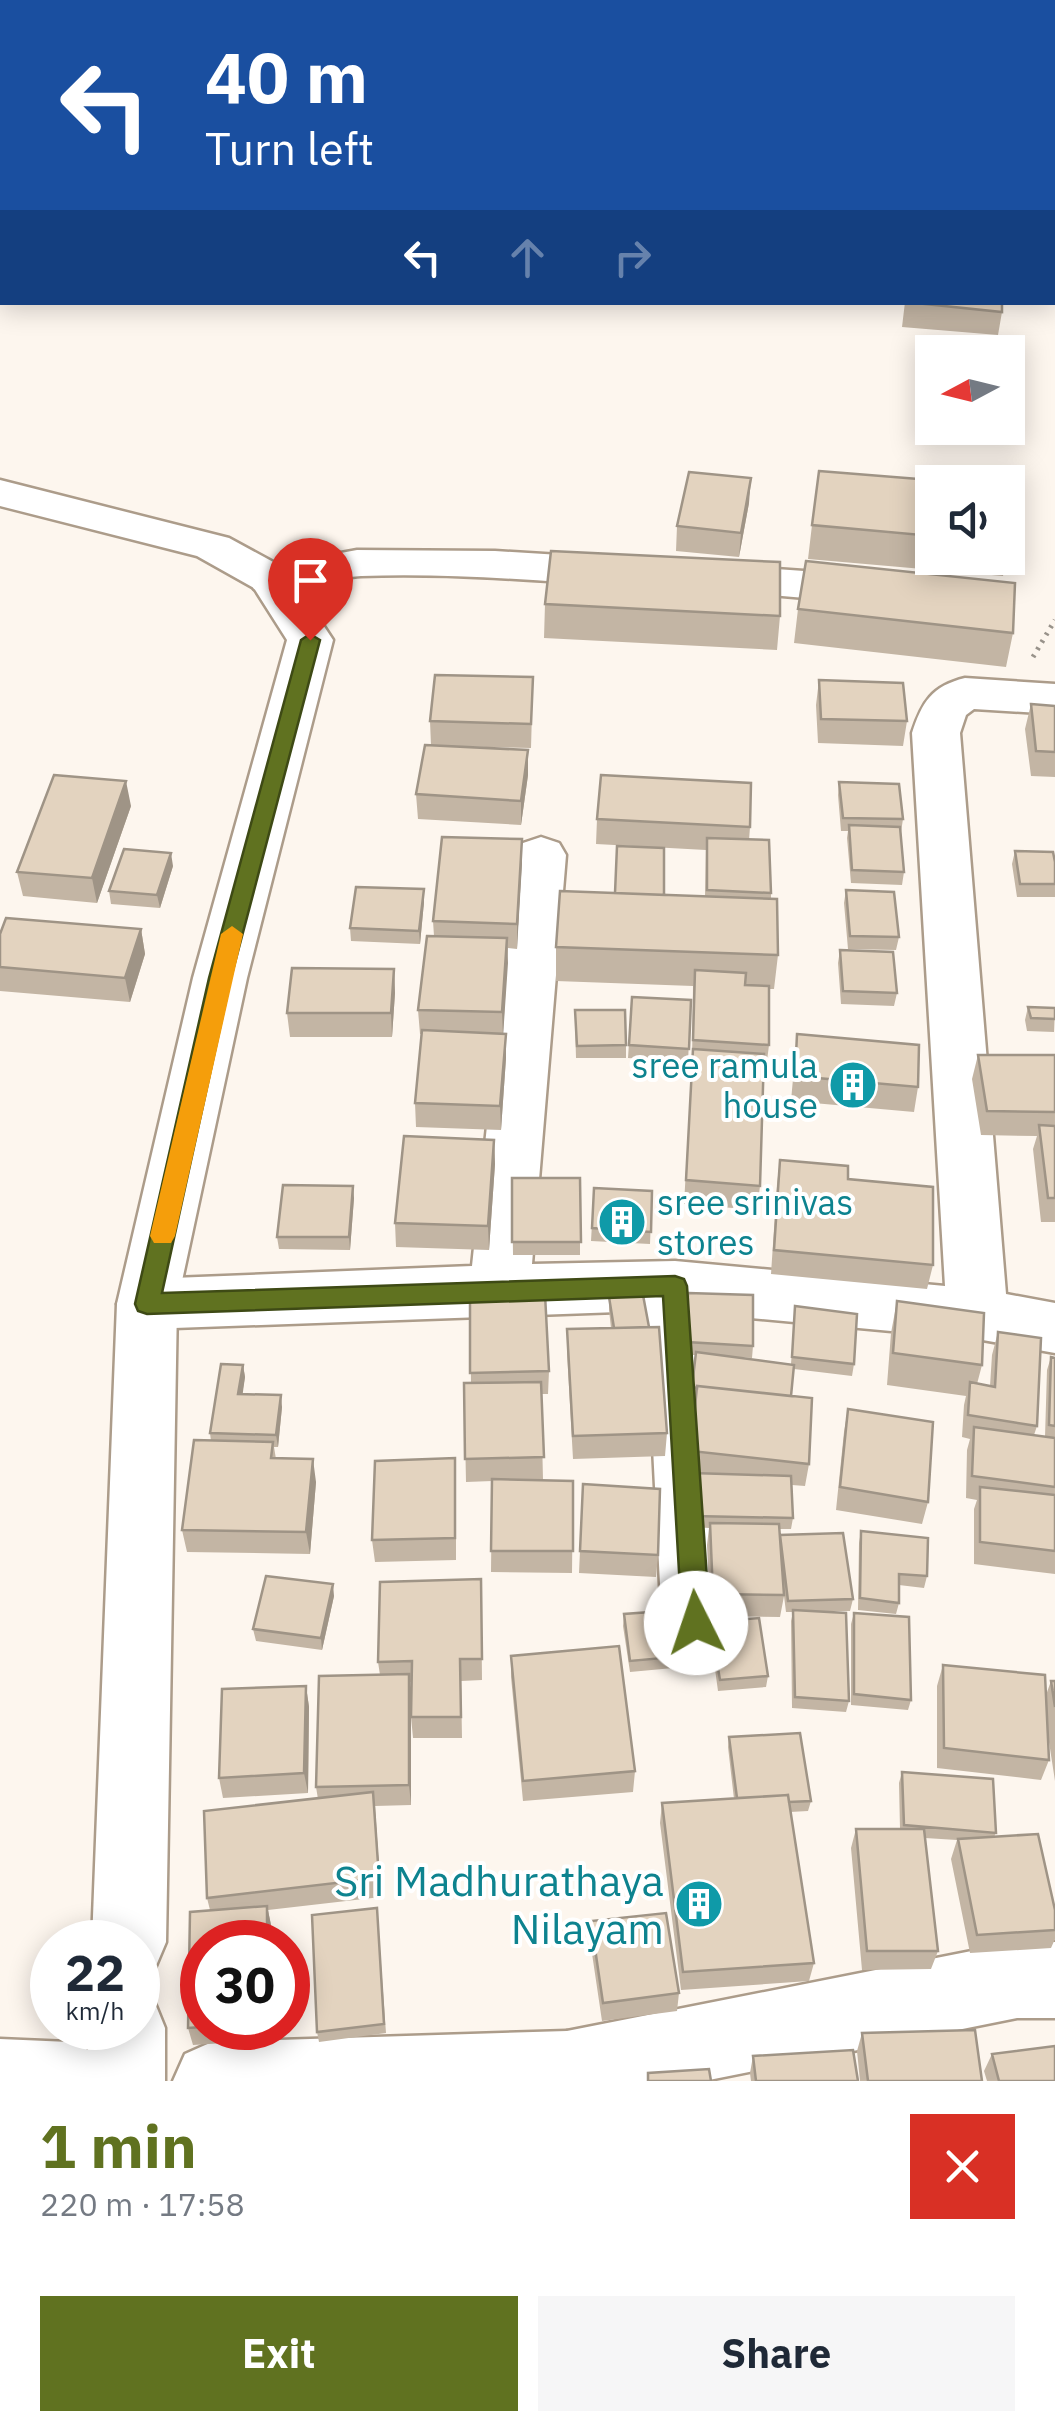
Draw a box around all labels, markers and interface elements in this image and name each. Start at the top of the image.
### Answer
text: 40 m [205,31,368,122]
icon: left [40,40,170,170]
text: Turn left [205,119,374,177]
icon: left [395,230,450,285]
icon: ahead [500,230,555,285]
icon: right [605,230,660,285]
north arrow [915,335,1025,445]
map controls [915,335,1025,575]
button: sound [915,465,1025,575]
pin [268,538,353,641]
icon: arrive [283,553,338,608]
place label: sree ramula house [632,1042,818,1128]
building icon: sree ramula house [827,1059,879,1111]
place label: sree srinivas stores [657,1179,853,1265]
building icon: sree srinivas stores [596,1196,648,1248]
position arrow [644,1571,748,1675]
place label: Sri Madhurathaya Nilayam [334,1853,664,1956]
building icon: Sri Madhurathaya Nilayam [673,1878,725,1930]
speed limit sign: 30 [180,1920,310,2050]
text: 22 [65,1940,125,2005]
text: km/h [66,1994,124,2027]
text: 1 min [40,2106,197,2185]
button: close [910,2114,1015,2219]
text: 220 m · 17:58 [40,2183,245,2225]
button: Exit [40,2296,518,2411]
button: Share [538,2296,1015,2411]

